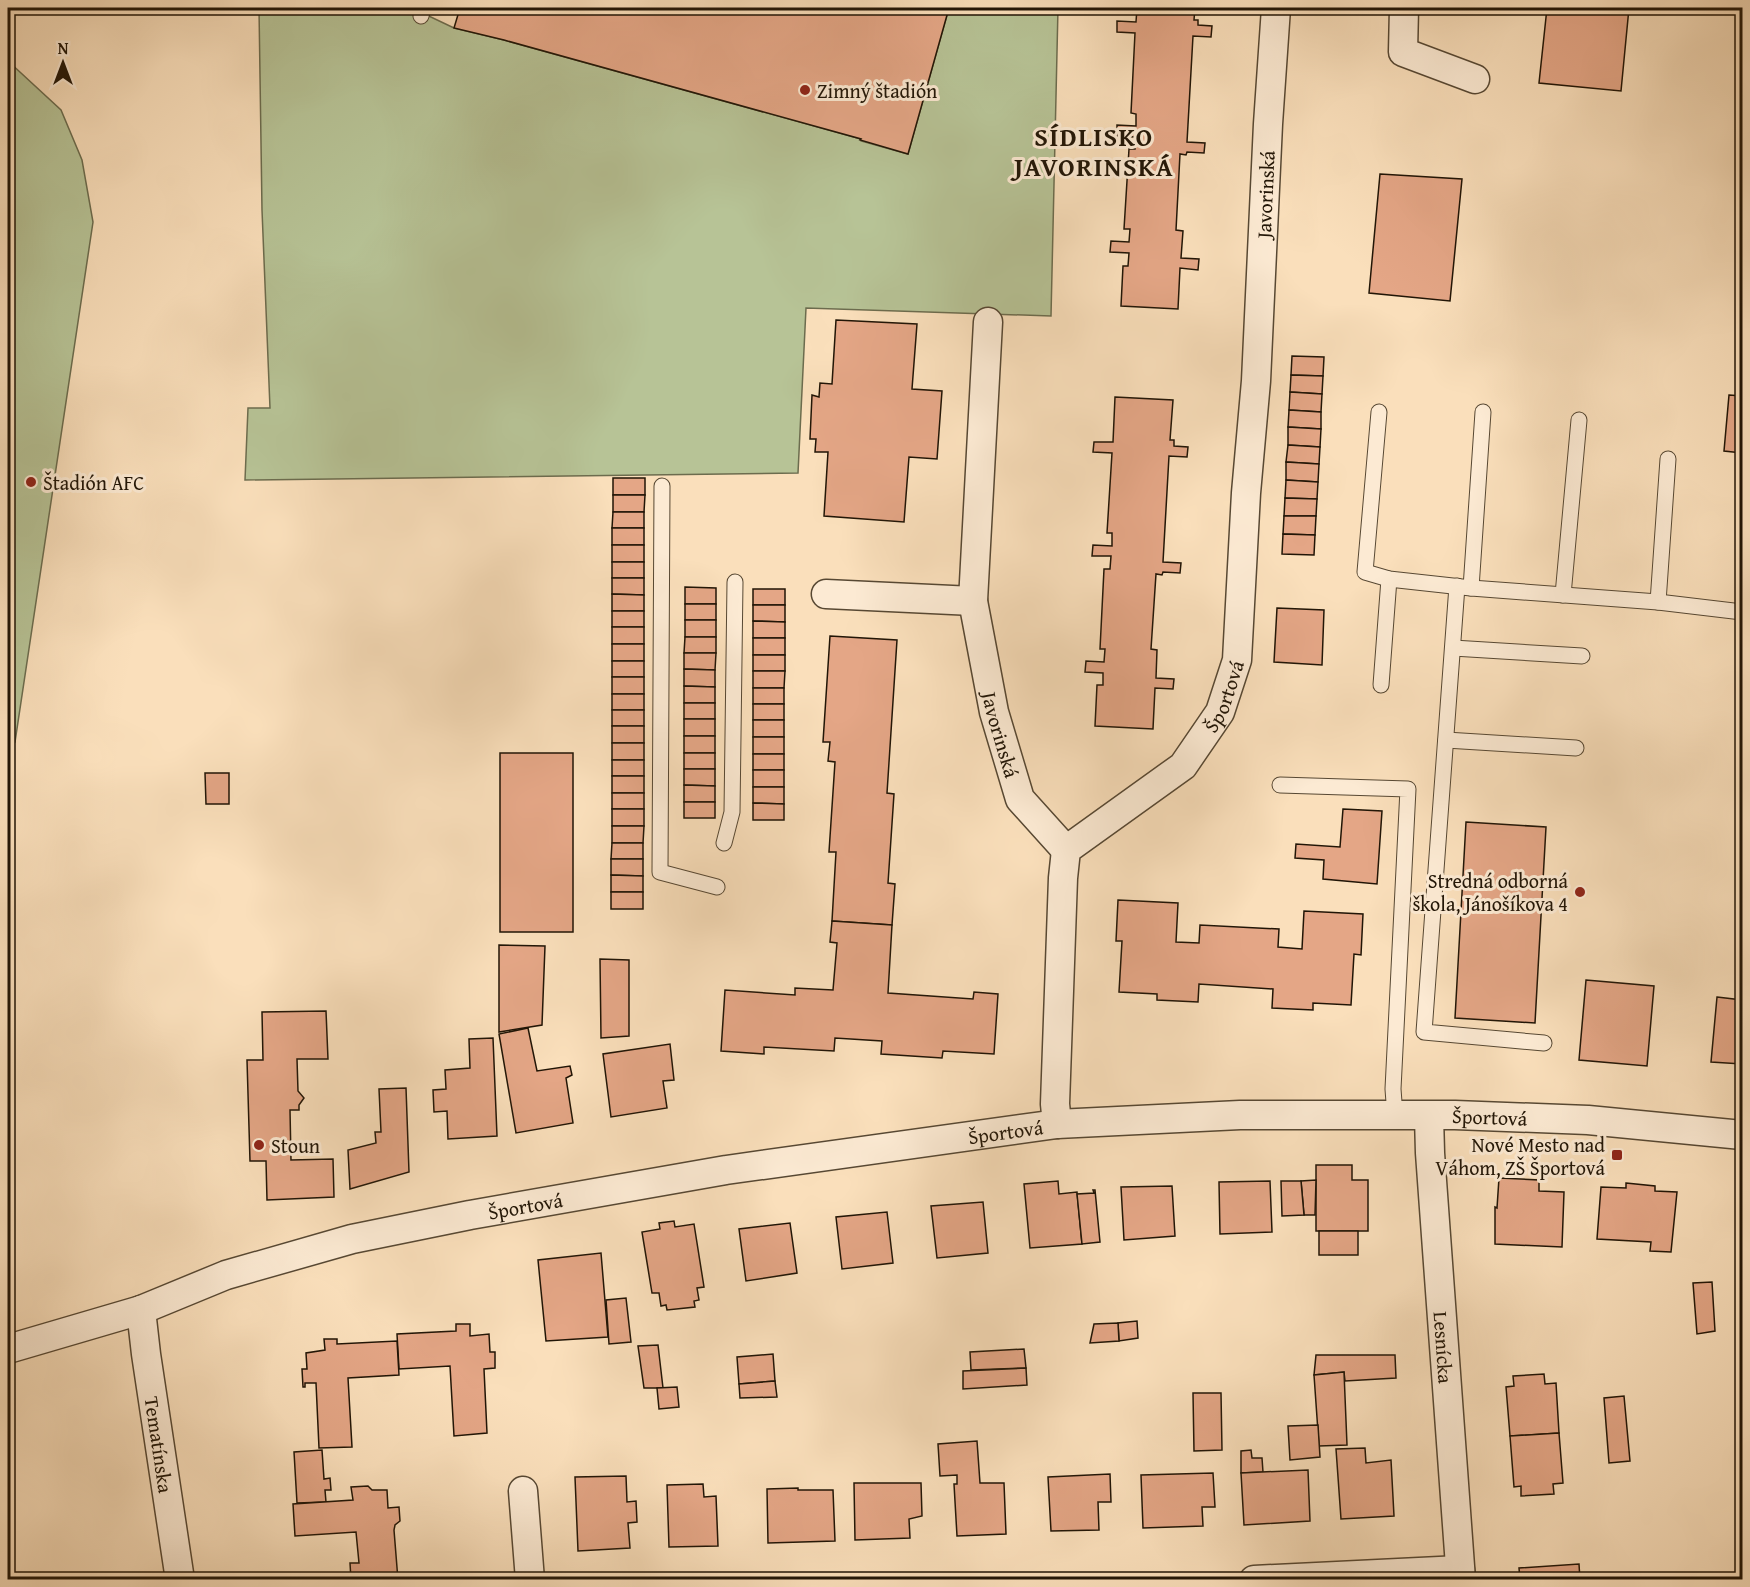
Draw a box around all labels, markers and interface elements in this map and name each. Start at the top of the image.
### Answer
north arrow [33,33,93,93]
text: N [58,36,69,60]
place label: Zimný štadión [817,76,937,105]
marker: Zimný štadión [798,83,812,97]
district label: SÍDLISKO JAVORINSKÁ [1010,117,1174,186]
street label: Javorinská [1248,149,1281,242]
place label: Štadión AFC [43,468,144,497]
marker: Štadión AFC [24,475,38,489]
street label: Športová [1196,656,1251,738]
street label: Javorinská [975,686,1027,781]
place label: Stredná odborná škola, Jánošíkova 4 [1412,866,1569,918]
marker: Stredná odborná škola, Jánošíkova 4 [1573,885,1587,899]
street label: Športová [1451,1100,1528,1132]
street label: Športová [966,1112,1045,1151]
place label: Nové Mesto nad Váhom, ZŠ Športová [1435,1130,1606,1182]
place label: Stoun [271,1131,320,1160]
marker: Stoun [252,1138,266,1152]
marker: Nové Mesto nad Váhom, ZŠ Športová [1610,1148,1624,1162]
street label: Športová [486,1184,565,1226]
street label: Lesnícka [1427,1310,1461,1385]
street label: Tematínska [138,1395,181,1495]

